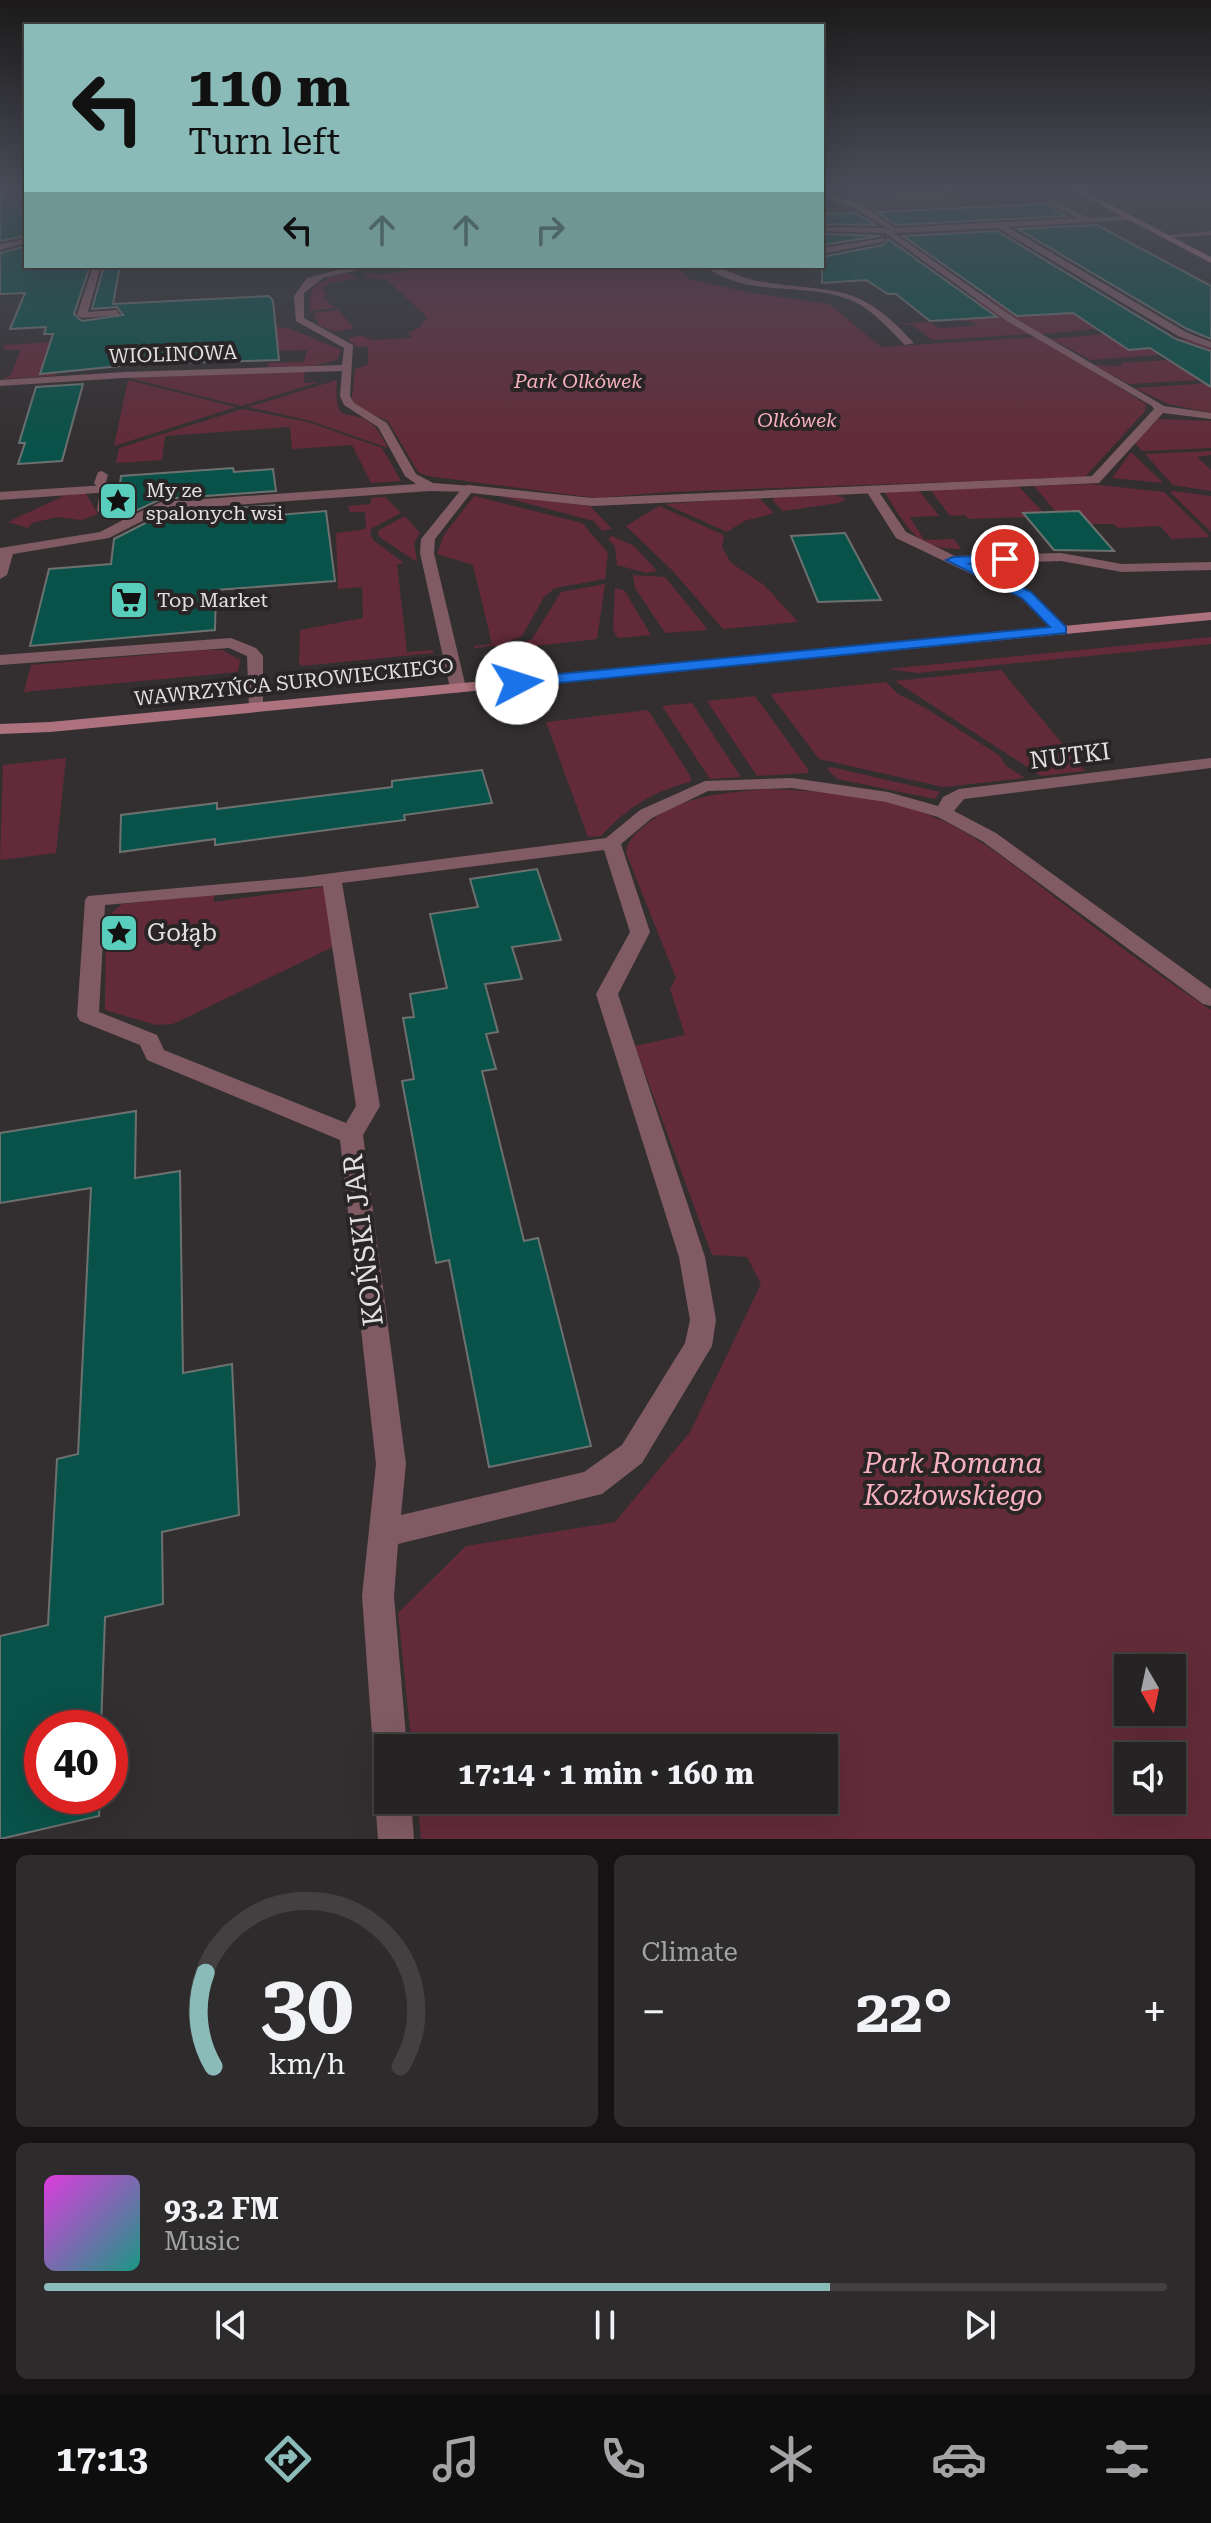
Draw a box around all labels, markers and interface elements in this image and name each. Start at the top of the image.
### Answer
text: 110 m [188,54,350,120]
icon: left [56,56,160,160]
text: Turn left [188,121,340,163]
icon: left [276,208,320,252]
icon: ahead [360,208,404,252]
icon: ahead [444,208,488,252]
icon: right [528,208,572,252]
street label: WIOLINOWA [108,340,238,368]
park label: Park Olkówek [513,369,642,393]
park label: Olkówek [757,408,837,432]
place label: My ze spalonych wsi [146,478,283,525]
place icon: My ze spalonych wsi [97,480,139,522]
pin [971,525,1039,593]
icon: arrive [983,537,1027,581]
supermarket icon: Top Market [108,579,150,621]
place label: Top Market [157,588,268,612]
position arrow [475,641,559,725]
street label: WAWRZYŃCA SUROWIECKIEGO [133,653,455,711]
street label: NUTKI [1028,737,1112,775]
place icon: Gołąb [98,912,140,954]
place label: Gołąb [147,919,217,947]
street label: KOŃSKI JAR [335,1152,390,1328]
park label: Park Romana Kozłowskiego [862,1447,1043,1512]
north arrow [1114,1654,1186,1726]
map controls [1114,1654,1186,1814]
speed limit sign: 40 [24,1710,128,1814]
button: sound [1114,1742,1186,1814]
text: 17:14 · 1 min · 160 m [458,1756,754,1791]
text: Climate [642,1937,738,1967]
text: 30 [260,1956,353,2053]
text: 22° [856,1976,953,2047]
text: − [642,1986,666,2038]
text: + [1142,1986,1167,2038]
text: km/h [268,2047,345,2081]
text: 93.2 FM [164,2191,279,2226]
text: Music [164,2226,240,2256]
icon: previous [209,2303,253,2347]
icon: pause [583,2303,627,2347]
icon: next [958,2303,1002,2347]
icon: directions [260,2431,316,2487]
icon: music [428,2431,484,2487]
icon: phone [595,2431,651,2487]
icon: climate [763,2431,819,2487]
icon: car [931,2431,987,2487]
icon: filters [1099,2431,1155,2487]
text: 17:13 [56,2438,148,2480]

